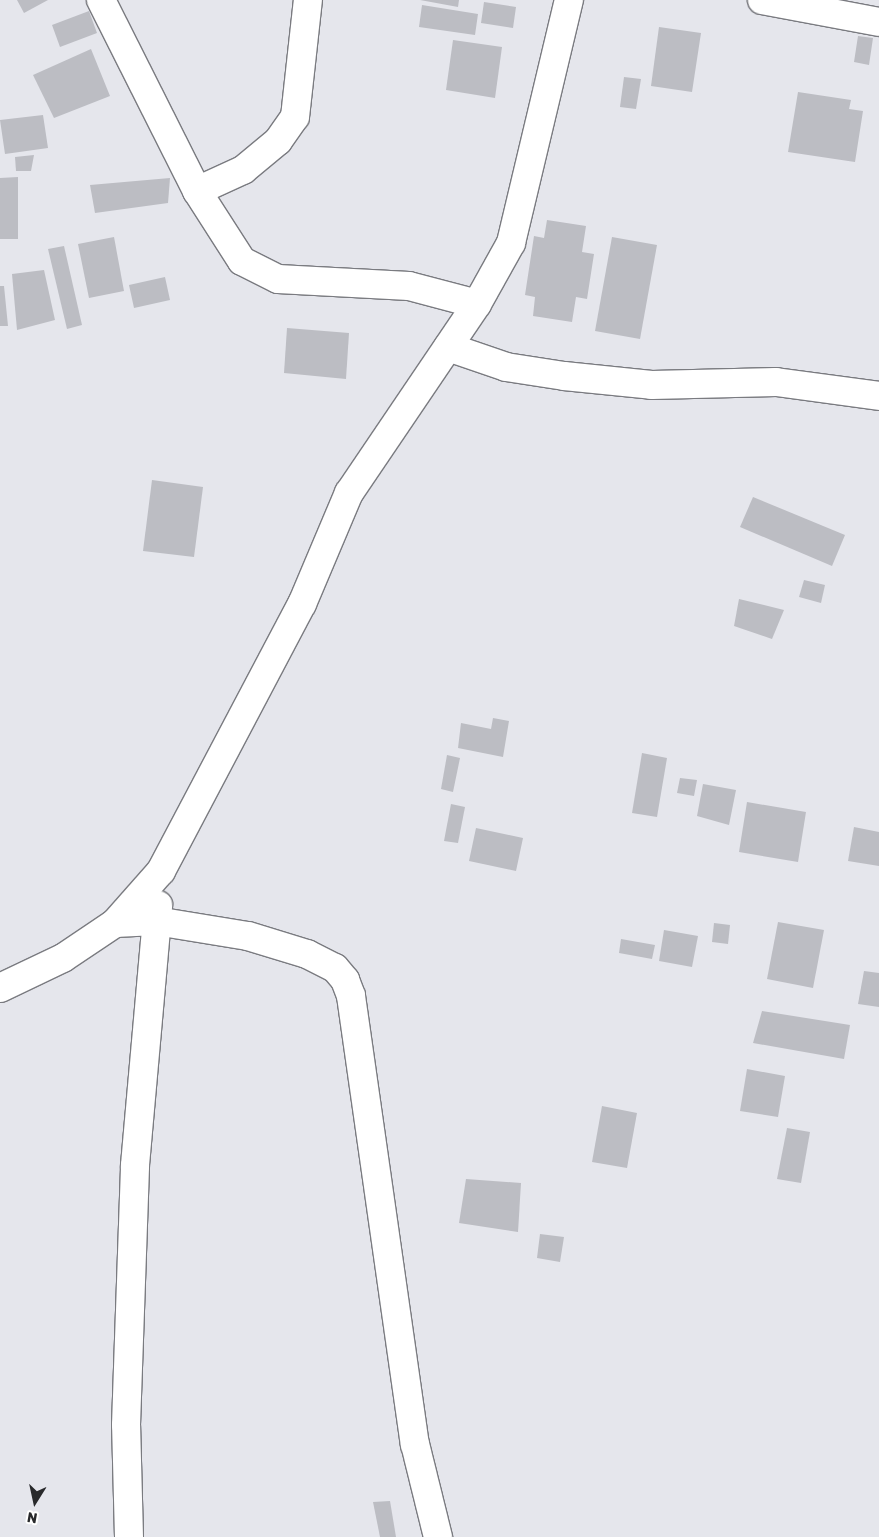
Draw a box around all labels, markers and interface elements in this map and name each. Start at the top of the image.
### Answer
north arrow [10,1477,60,1527]
text: N [26,1508,39,1527]

